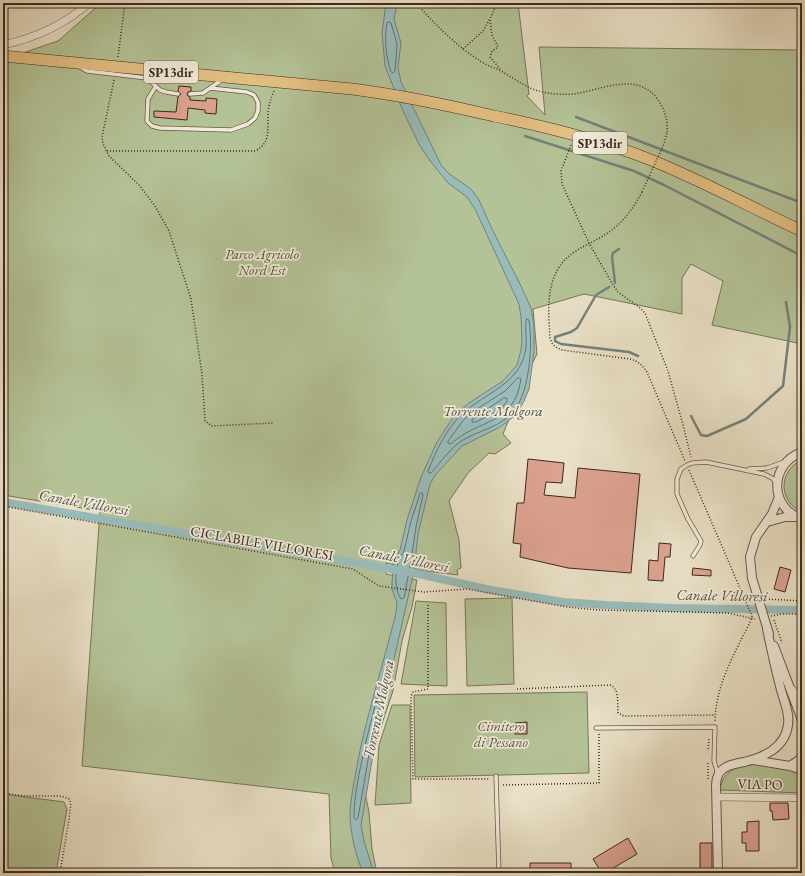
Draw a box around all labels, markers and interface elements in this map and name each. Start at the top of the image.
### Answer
road number: SP13dir [144,61,198,83]
road number: SP13dir [573,132,627,154]
park label: Parco Agricolo Nord Est [225,245,300,279]
water label: Torrente Molgora [443,401,543,420]
water label: Canale Villoresi [37,485,131,519]
street label: CICLABILE VILLORESI [189,522,335,564]
water label: Canale Villoresi [357,540,451,576]
water label: Canale Villoresi [676,585,768,605]
water label: Torrente Molgora [358,658,398,760]
park label: Cimitero di Pessano [474,717,529,751]
street label: VIA PO [737,775,783,793]

